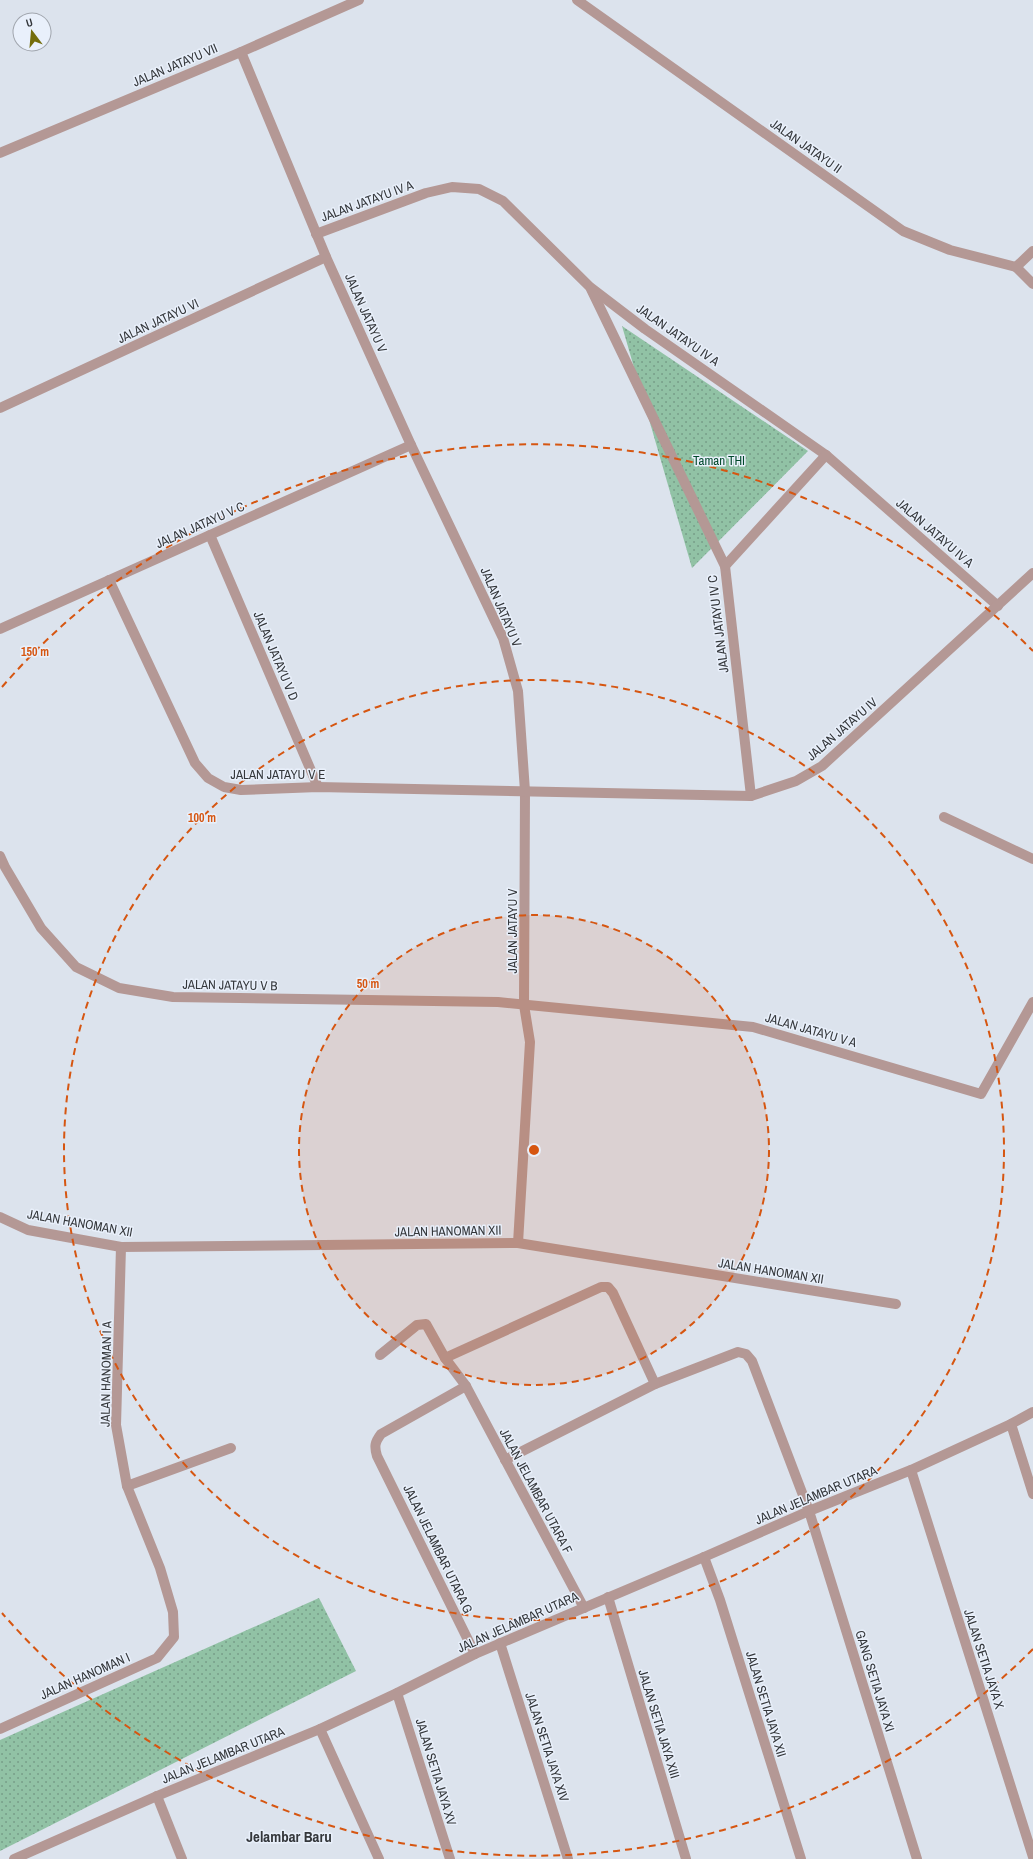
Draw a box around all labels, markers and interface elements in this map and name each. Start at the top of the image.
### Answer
north arrow [12,12,52,52]
text: U [24,15,34,30]
street label: JALAN JATAYU VII [130,39,220,91]
street label: JALAN JATAYU II [767,115,845,177]
street label: JALAN JATAYU IV A [318,176,416,226]
street label: JALAN JATAYU V [341,271,391,355]
street label: JALAN JATAYU VI [115,295,201,347]
street label: JALAN JATAYU IV A [633,300,723,370]
park label: Taman THI [693,452,745,469]
street label: JALAN JATAYU IV A [893,495,978,572]
street label: JALAN JATAYU V C [153,498,247,552]
street label: JALAN JATAYU V [477,565,525,649]
street label: JALAN JATAYU IV C [704,574,732,674]
street label: JALAN JATAYU V D [250,609,303,704]
text: 150 m [21,644,49,660]
street label: JALAN JATAYU IV [803,694,881,764]
street label: JALAN JATAYU V E [231,766,325,783]
text: 100 m [188,810,216,826]
street label: JALAN JATAYU V [504,889,521,973]
street label: JALAN JATAYU V B [182,976,278,994]
text: 50 m [357,976,379,992]
street label: JALAN JATAYU V A [763,1009,859,1051]
centre of rings [527,1143,541,1157]
street label: JALAN HANOMAN XII [26,1205,134,1241]
street label: JALAN HANOMAN XII [395,1222,501,1240]
street label: JALAN HANOMAN XII [717,1254,825,1288]
street label: JALAN HANOMAN I A [97,1320,115,1427]
street label: JALAN JELAMBAR UTARA F [496,1425,577,1557]
street label: JALAN JELAMBAR UTARA [753,1461,880,1528]
street label: JALAN JELAMBAR UTARA G [399,1482,477,1616]
street label: JALAN JELAMBAR UTARA [455,1587,582,1656]
street label: JALAN SETIA JAYA X [960,1607,1008,1712]
street label: GANG SETIA JAYA XI [852,1628,899,1734]
street label: JALAN HANOMAN I [37,1649,133,1703]
street label: JALAN SETIA JAYA XII [742,1649,790,1759]
street label: JALAN SETIA JAYA XIII [634,1668,684,1780]
street label: JALAN SETIA JAYA XIV [521,1690,573,1804]
street label: JALAN SETIA JAYA XV [412,1716,460,1828]
street label: JALAN JELAMBAR UTARA [159,1722,288,1787]
district label: Jelambar Baru [246,1826,332,1847]

